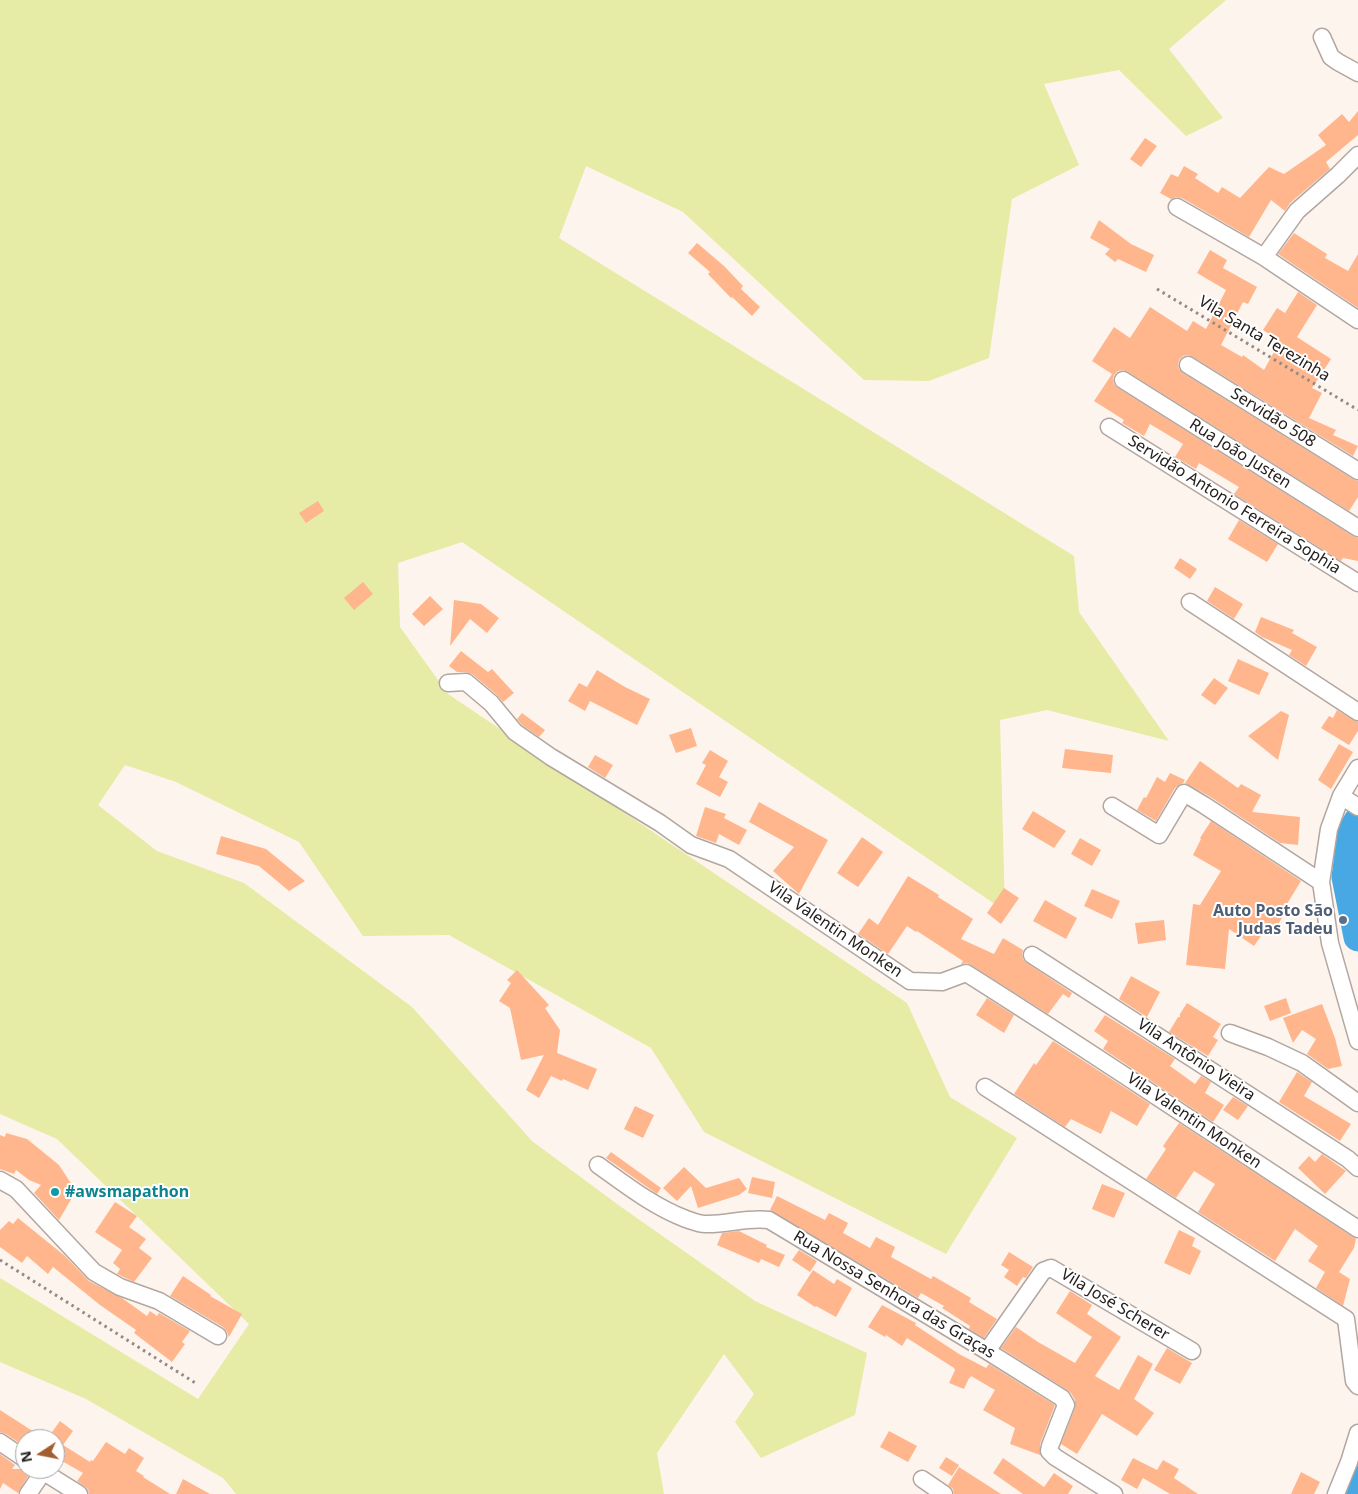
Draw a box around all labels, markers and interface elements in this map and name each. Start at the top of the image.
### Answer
street label: Vila Santa Terezinha [1195,292,1333,386]
street label: Servidão 508 [1227,384,1319,452]
street label: Rua João Justen [1186,415,1294,493]
street label: Servidão Antonio Ferreira Sophia [1124,431,1344,579]
street label: Vila Valentin Monken [764,878,906,982]
place label: Auto Posto São Judas Tadeu [1213,901,1333,939]
marker: Auto Posto São Judas Tadeu [1337,914,1349,926]
street label: Vila Antônio Vieira [1134,1015,1258,1105]
street label: Vila Valentin Monken [1123,1069,1265,1173]
place label: #awsmapathon [65,1182,189,1202]
marker: #awsmapathon [49,1186,61,1198]
street label: Rua Nossa Senhora das Graças [790,1227,998,1363]
street label: Vila José Scherer [1057,1265,1173,1345]
north arrow [15,1429,65,1479]
text: N [15,1449,36,1464]

